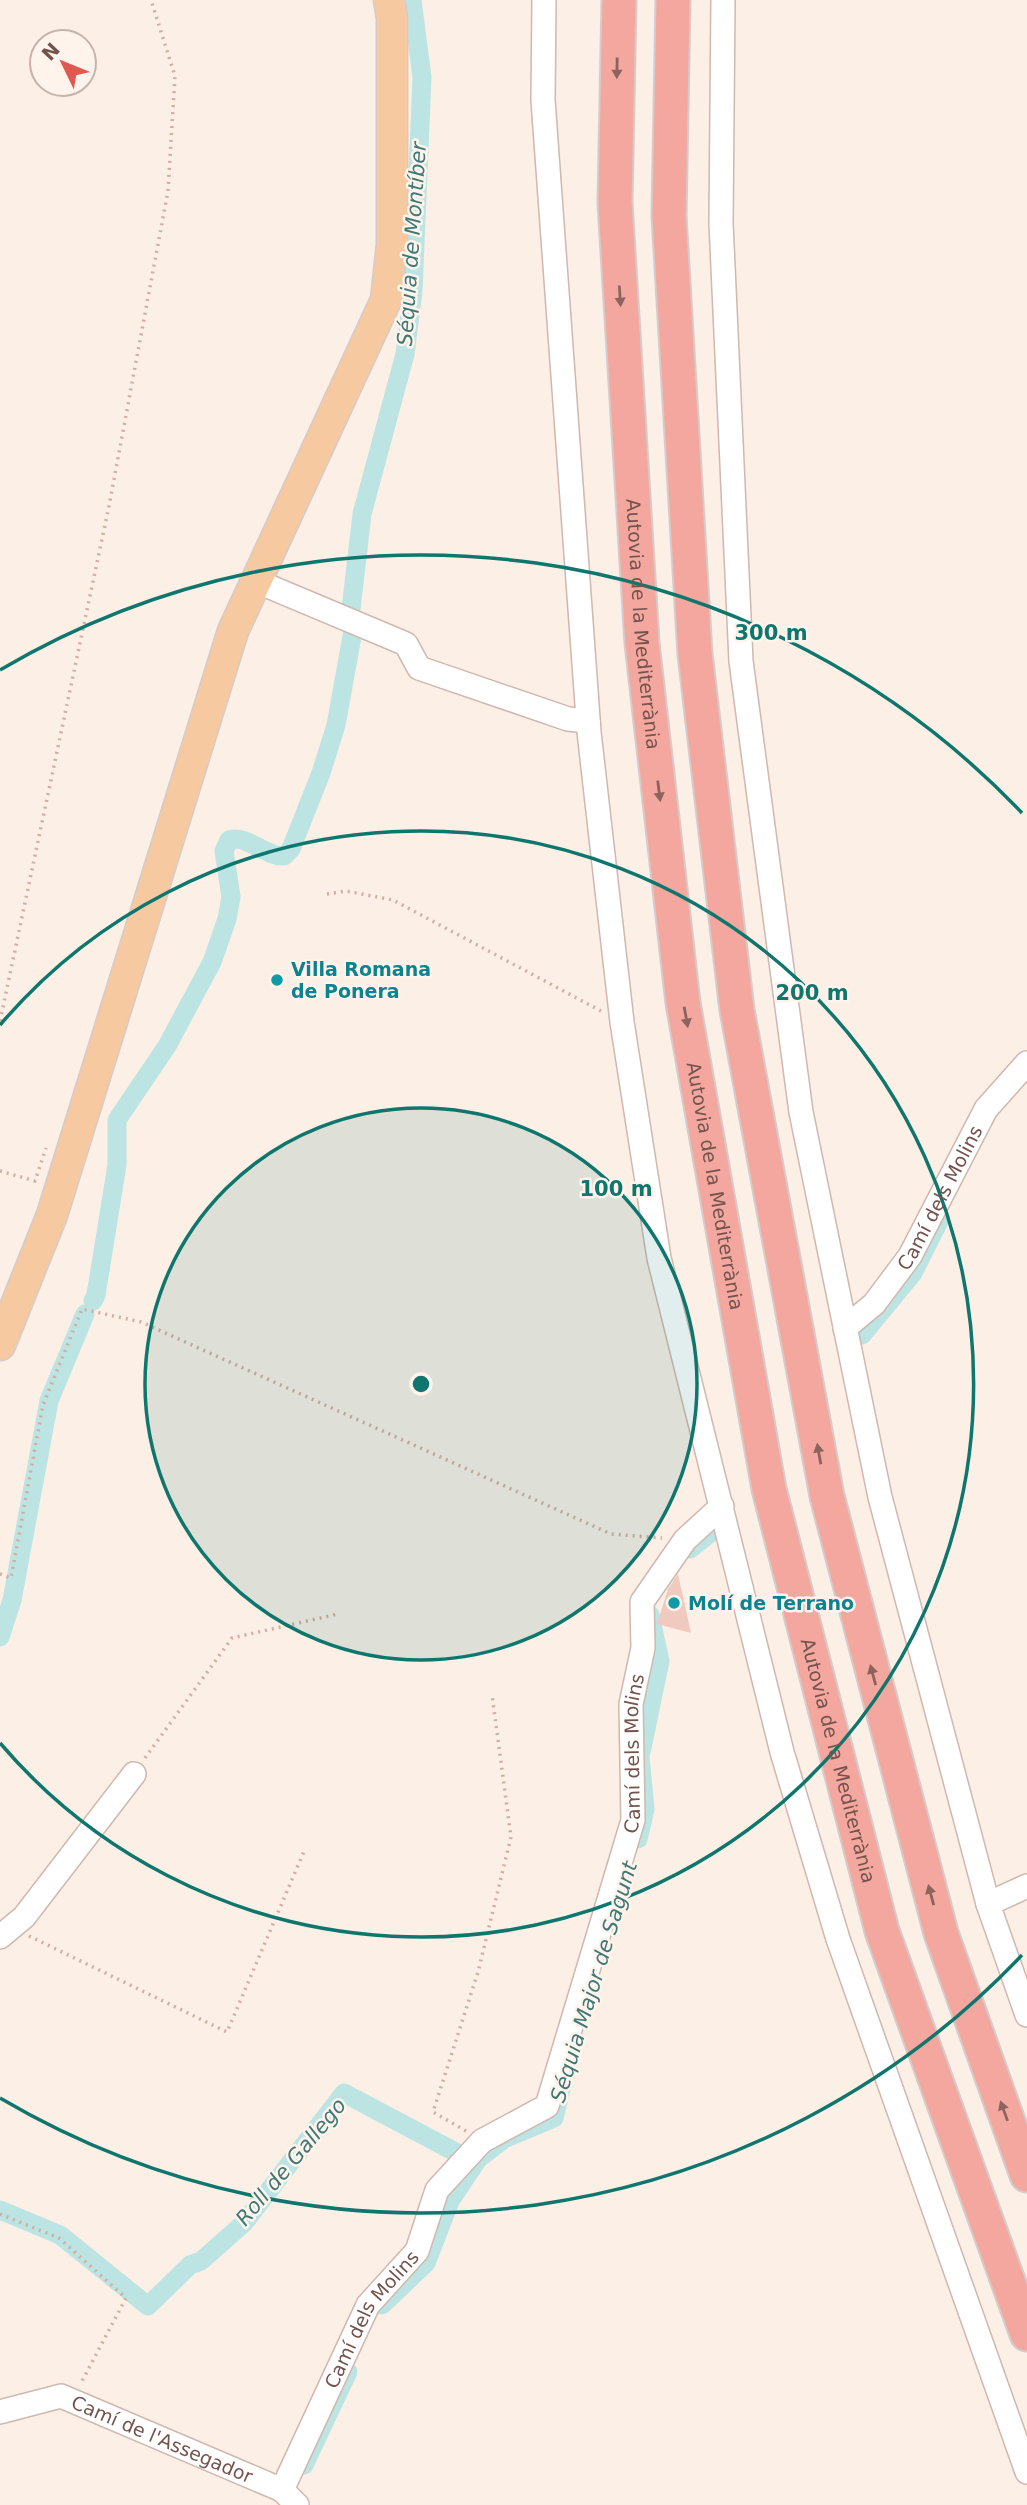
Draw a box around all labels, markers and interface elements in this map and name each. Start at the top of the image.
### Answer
north arrow [28,28,98,98]
text: N [37,38,64,65]
one-way arrow [612,57,623,79]
water label: Séquia de Montíber [393,140,431,347]
one-way arrow [615,285,626,307]
street label: Autovia de la Mediterrània [622,498,665,751]
text: 300 m [734,621,808,645]
one-way arrow [654,780,665,802]
place label: Villa Romana de Ponera [291,958,431,1002]
marker: Villa Romana de Ponera [269,972,285,988]
text: 200 m [775,981,849,1005]
one-way arrow [681,1006,692,1028]
street label: Autovia de la Mediterrània [683,1060,748,1312]
street label: Camí dels Molins [892,1122,987,1274]
text: 100 m [579,1177,653,1201]
centre of rings [409,1372,433,1396]
one-way arrow [813,1443,824,1465]
place label: Molí de Terrano [688,1592,854,1614]
marker: Molí de Terrano [666,1595,682,1611]
street label: Autovia de la Mediterrània [797,1636,880,1885]
one-way arrow [868,1664,878,1685]
street label: Camí dels Molins [619,1672,648,1836]
water label: Séquia Major de Sagunt [546,1858,642,2105]
one-way arrow [925,1884,936,1906]
water label: Roll de Gallego [231,2094,351,2230]
one-way arrow [998,2100,1009,2121]
street label: Camí dels Molins [320,2246,423,2392]
street label: Camí de l'Assegador [68,2391,256,2487]

